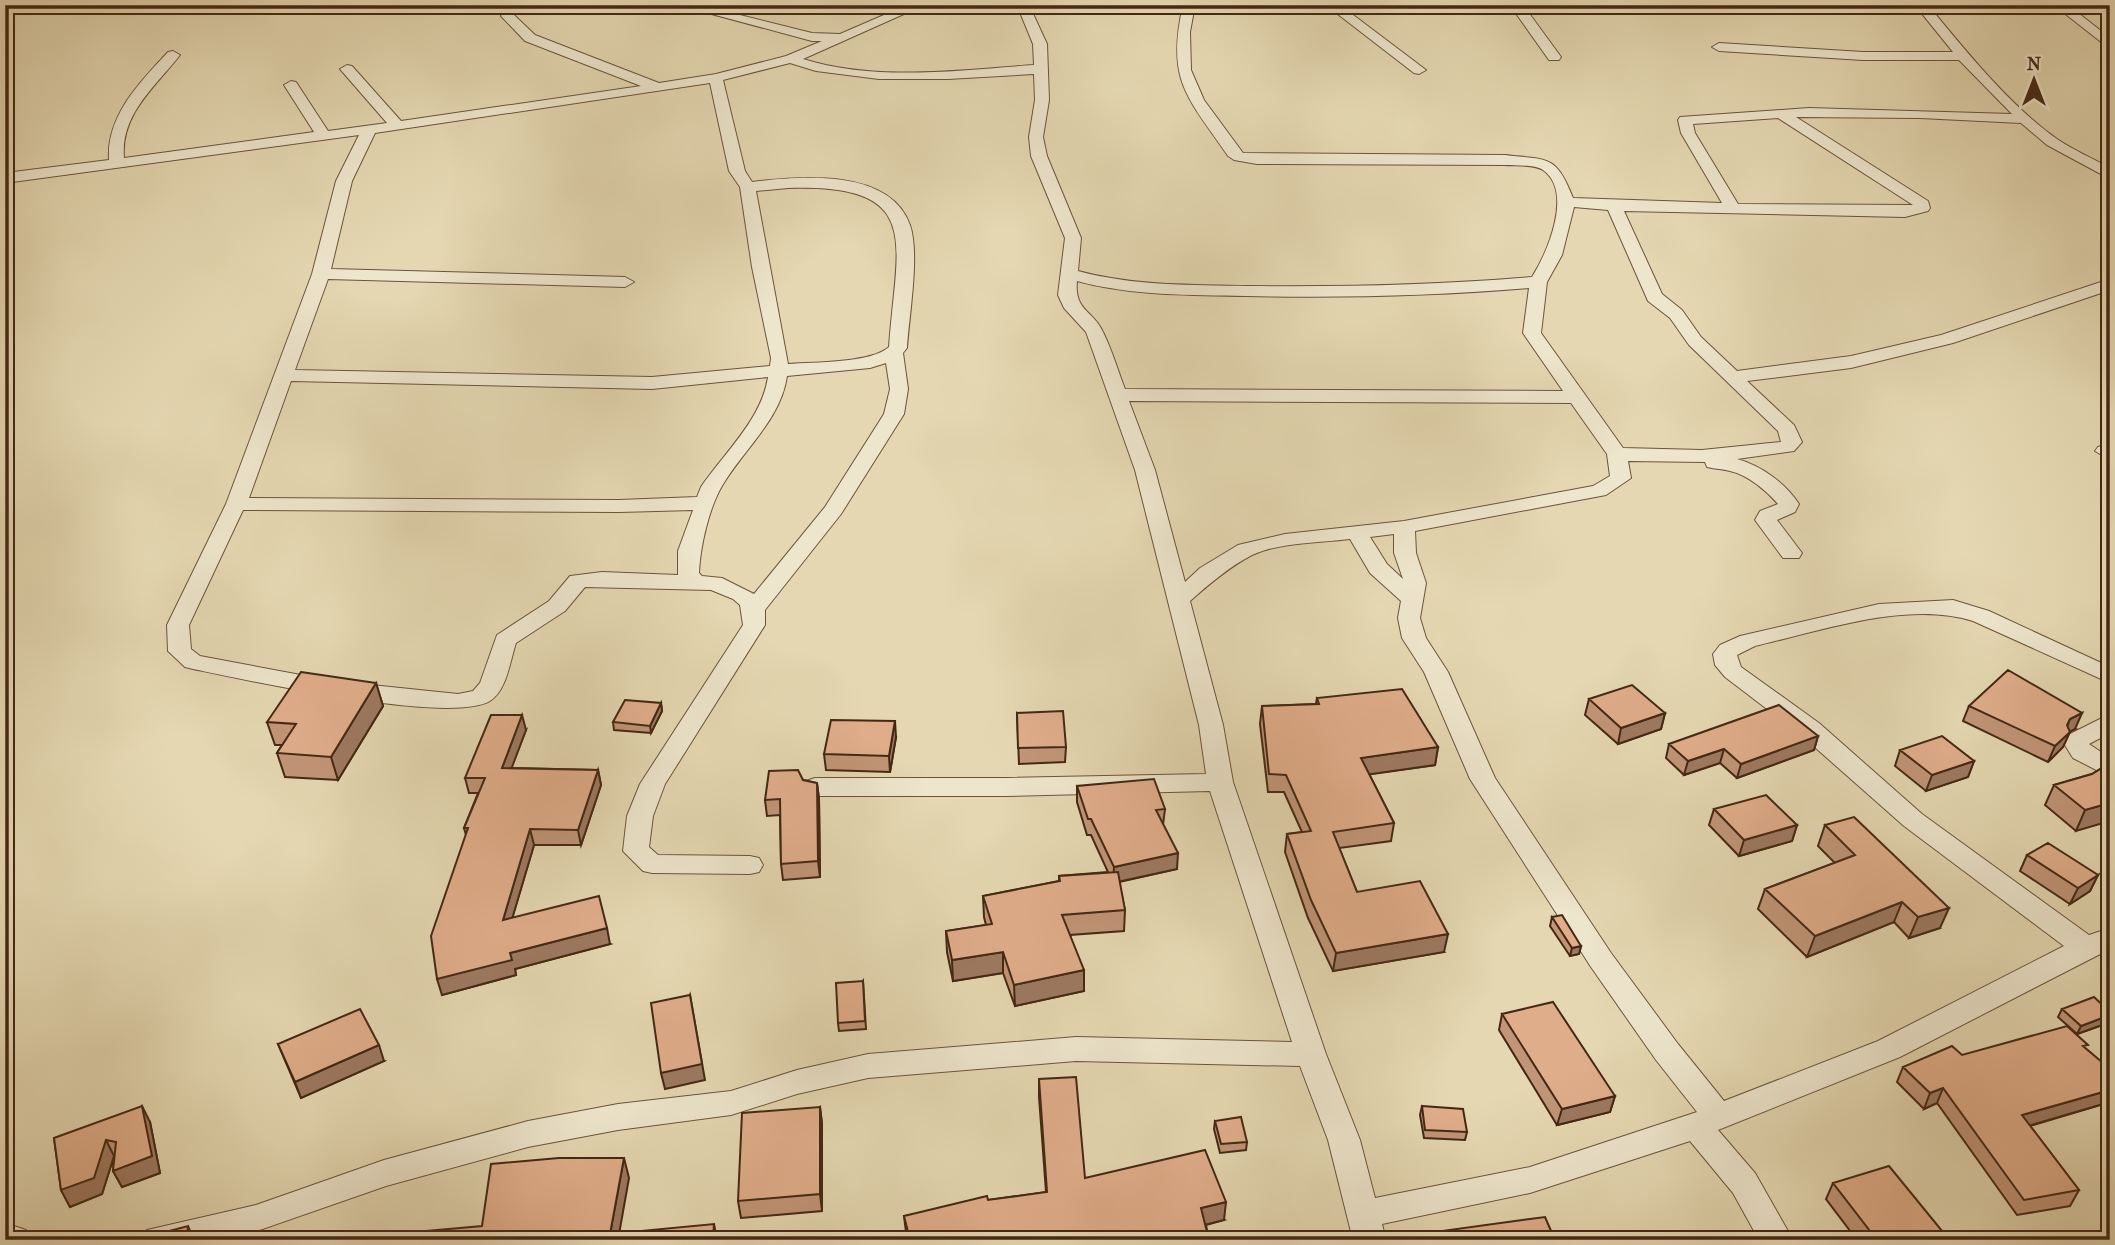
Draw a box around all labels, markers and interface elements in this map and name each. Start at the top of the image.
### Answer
north arrow [2000,46,2070,116]
text: N [2027,53,2042,75]

